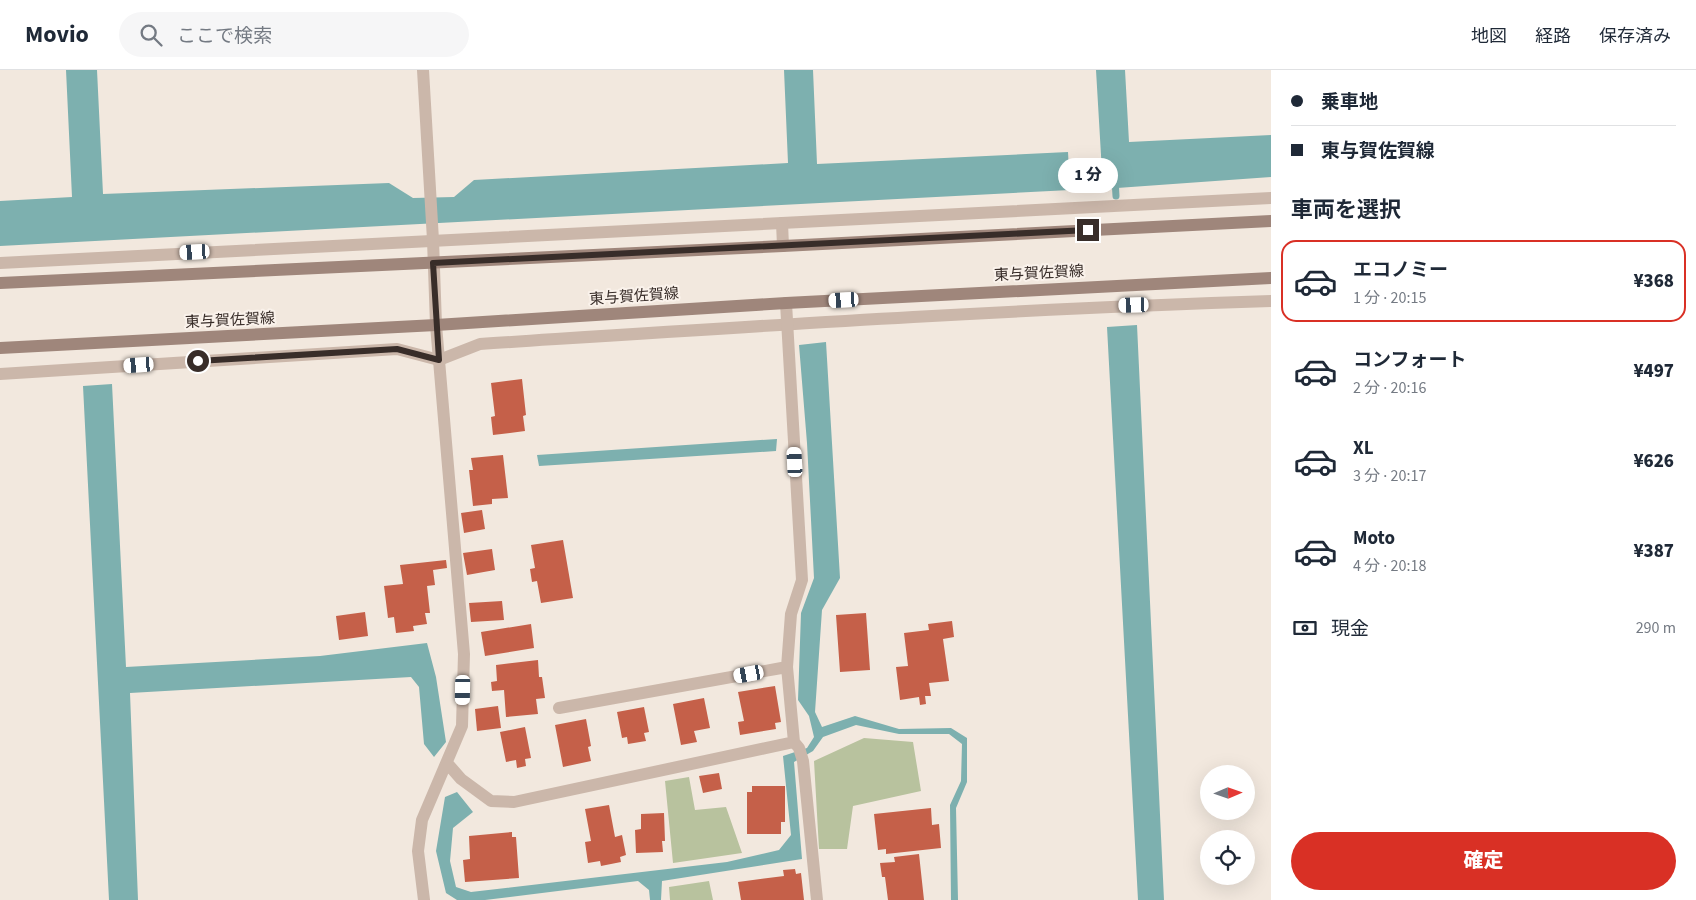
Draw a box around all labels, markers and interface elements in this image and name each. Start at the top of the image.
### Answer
search box [119,12,469,57]
text: Movio [25,17,89,52]
icon: search [137,21,165,49]
text: ここで検索 [177,23,272,50]
text: 地図 [1471,24,1507,49]
text: 経路 [1535,24,1571,49]
text: 保存済み [1599,24,1671,49]
text: 乗車地 [1321,89,1378,116]
text: 東与賀佐賀線 [1321,138,1435,165]
callout: 1 分 [1058,158,1118,192]
text: 1 分 [1074,164,1102,186]
text: 車両を選択 [1291,194,1401,226]
route end [1077,219,1099,241]
car [179,244,210,260]
text: エコノミー [1353,257,1448,284]
icon: car [1293,259,1338,304]
street label: 東与賀佐賀線 [994,261,1085,286]
text: ¥368 [1633,268,1674,295]
street label: 東与賀佐賀線 [588,283,680,310]
text: 1 分 · 20:15 [1353,287,1426,309]
car [828,292,859,308]
car [1118,297,1149,313]
street label: 東与賀佐賀線 [185,308,276,333]
text: コンフォート [1353,347,1466,374]
icon: car [1293,349,1338,394]
route start [187,350,209,372]
car [123,356,154,374]
text: ¥497 [1633,358,1674,385]
text: 2 分 · 20:16 [1353,377,1426,399]
text: XL [1353,435,1374,462]
icon: car [1293,439,1338,484]
car [786,447,803,477]
text: ¥626 [1633,448,1674,475]
text: 3 分 · 20:17 [1353,465,1426,487]
text: Moto [1353,525,1395,552]
icon: car [1293,529,1338,574]
text: ¥387 [1633,538,1674,565]
text: 4 分 · 20:18 [1353,555,1426,577]
icon: cash [1291,614,1319,642]
text: 現金 [1331,616,1369,643]
text: 290 m [1636,617,1676,639]
car [732,664,765,684]
car [455,675,470,705]
north arrow [1200,765,1255,820]
map controls [1200,765,1255,885]
button: locate [1200,830,1255,885]
button: 確定 [1291,832,1676,890]

